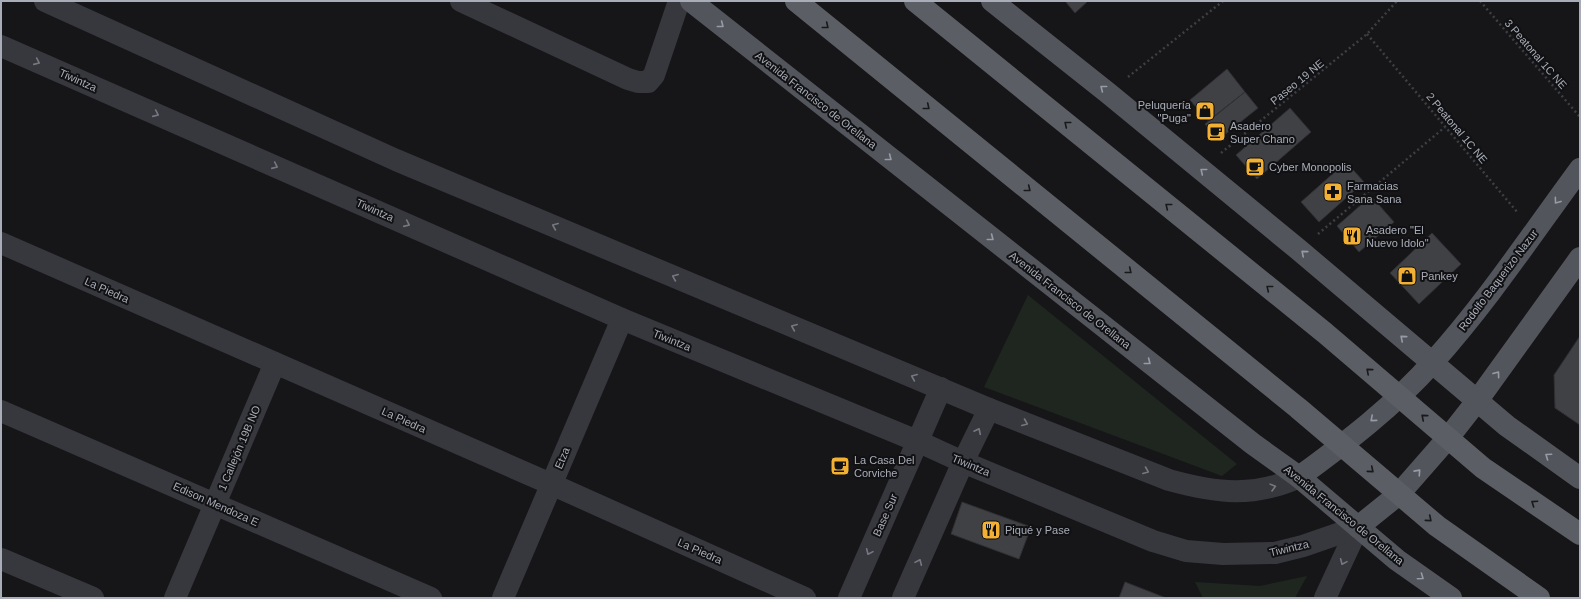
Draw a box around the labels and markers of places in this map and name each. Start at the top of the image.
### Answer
place label: Peluquería "Puga" [1138,99,1192,124]
shop icon: Peluquería "Puga" [1194,100,1216,122]
place label: Asadero Super Chano [1230,120,1295,145]
cafe icon: Asadero Super Chano [1205,121,1227,143]
cafe icon: Cyber Monopolis [1244,156,1266,178]
place label: Cyber Monopolis [1269,161,1352,173]
place label: Farmacias Sana Sana [1347,180,1402,205]
pharmacy icon: Farmacias Sana Sana [1322,181,1344,203]
place label: Asadero "El Nuevo Idolo" [1366,224,1429,249]
restaurant icon: Asadero "El Nuevo Idolo" [1341,225,1363,247]
shop icon: Pankey [1396,265,1418,287]
place label: Pankey [1421,270,1458,282]
place label: La Casa Del Corviche [854,454,915,479]
cafe icon: La Casa Del Corviche [829,455,851,477]
restaurant icon: Piqué y Pase [980,519,1002,541]
place label: Piqué y Pase [1005,524,1070,536]

